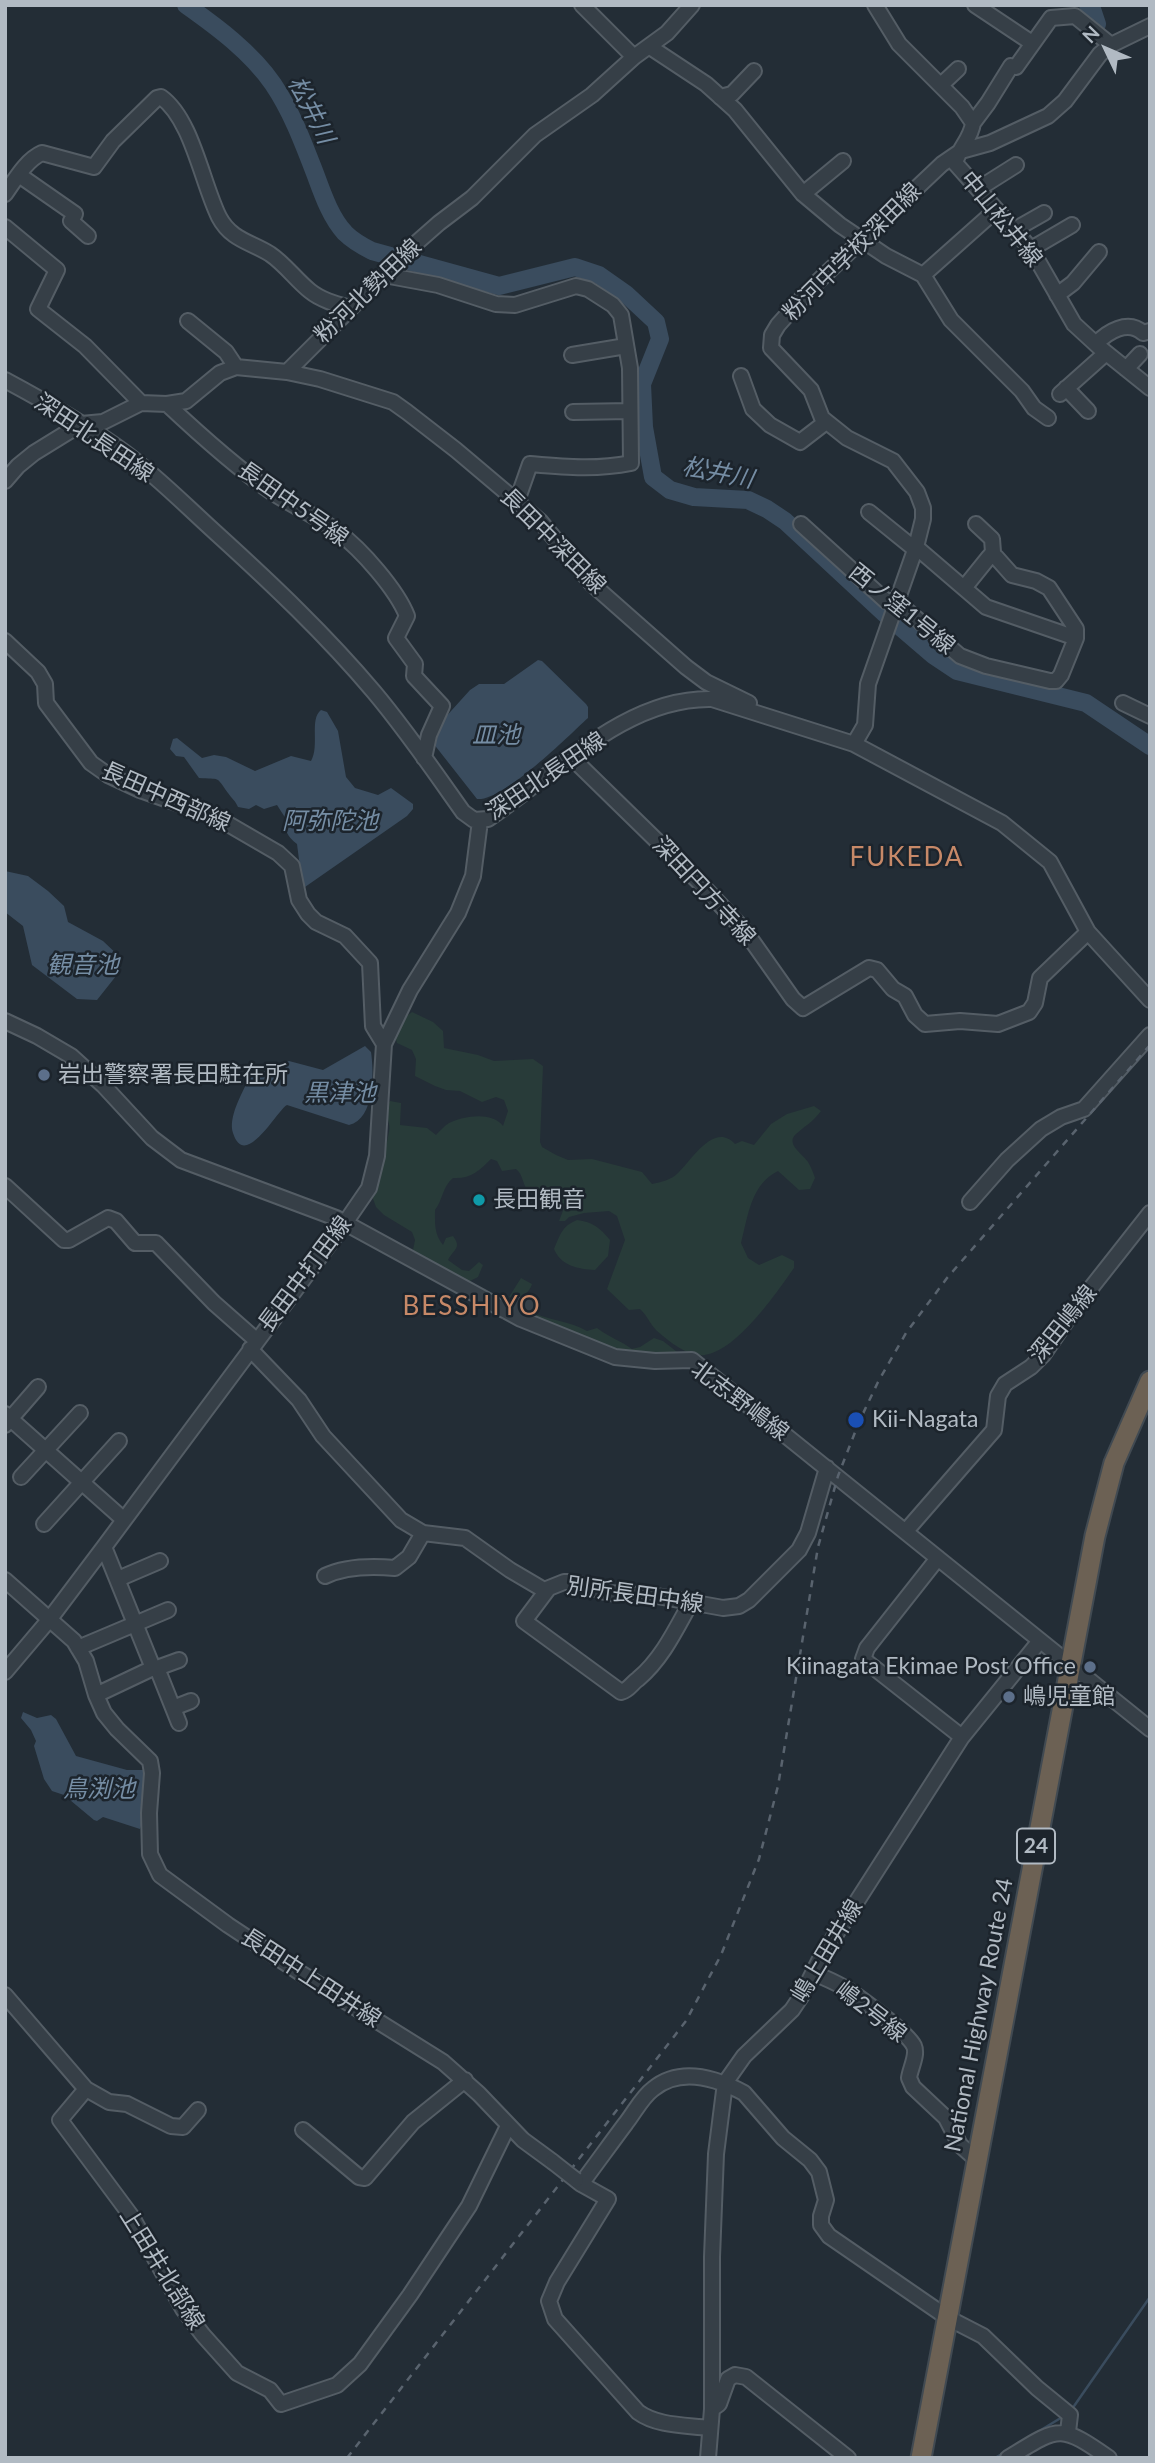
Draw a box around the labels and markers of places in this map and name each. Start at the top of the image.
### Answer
place label: 岩出警察署長田駐在所 [58,1061,288,1089]
marker: 岩出警察署長田駐在所 [36,1067,52,1083]
place label: 長田観音 [493,1186,585,1214]
marker: 長田観音 [471,1192,487,1208]
place label: Kii-Nagata [872,1406,978,1434]
marker: Kii-Nagata [846,1410,866,1430]
place label: Kiinagata Ekimae Post Office [786,1653,1076,1681]
marker: Kiinagata Ekimae Post Office [1082,1659,1098,1675]
place label: 嶋児童館 [1023,1683,1115,1711]
marker: 嶋児童館 [1001,1689,1017,1705]

